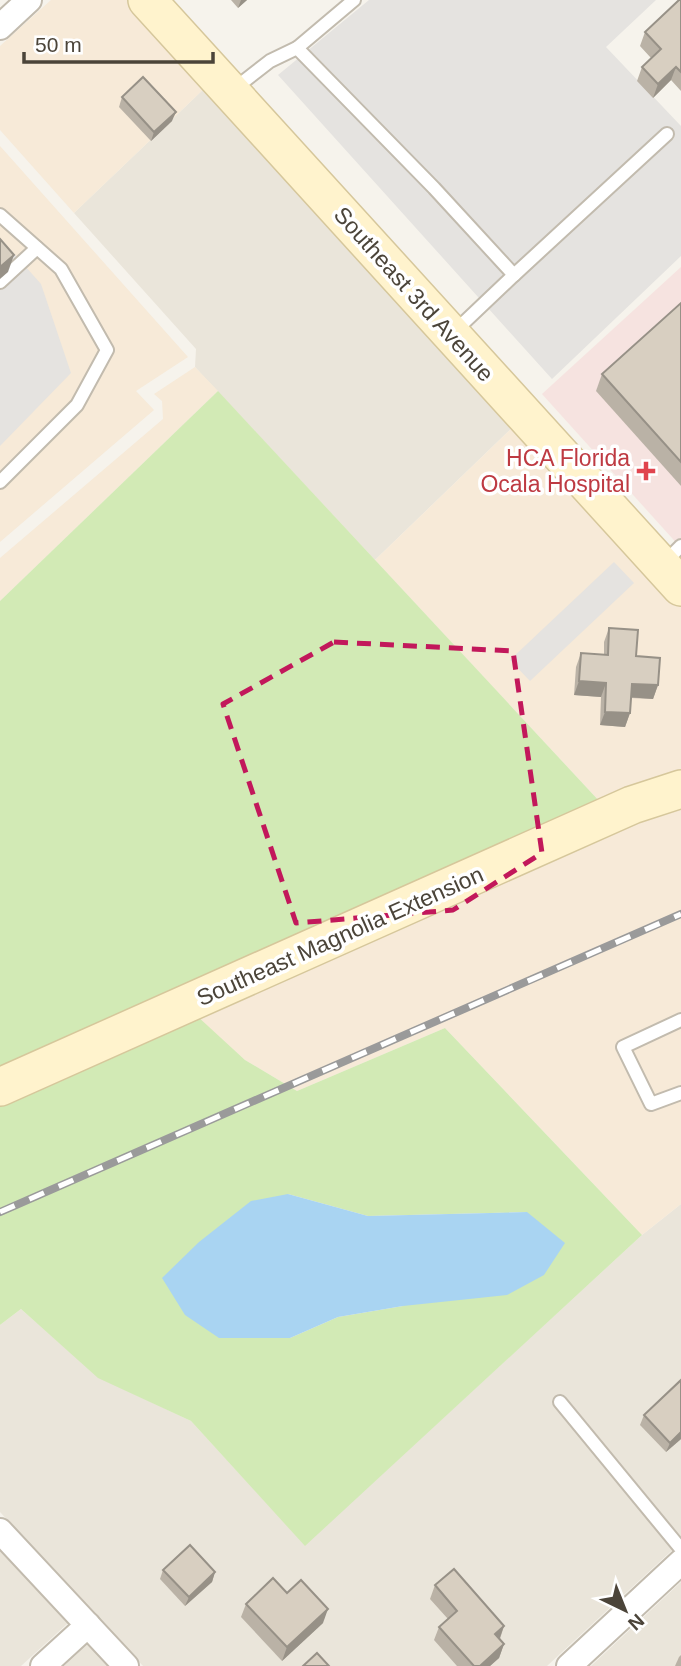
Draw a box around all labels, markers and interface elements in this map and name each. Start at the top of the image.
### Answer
scale bar [24,21,214,65]
text: 50 m [35,33,82,56]
street label: Southeast 3rd Avenue [329,201,499,387]
place label: HCA Florida Ocala Hospital [480,445,630,497]
marker: HCA Florida Ocala Hospital [636,461,656,481]
street label: Southeast Magnolia Extension [193,861,487,1011]
north arrow [590,1575,660,1645]
text: N [624,1610,648,1634]

